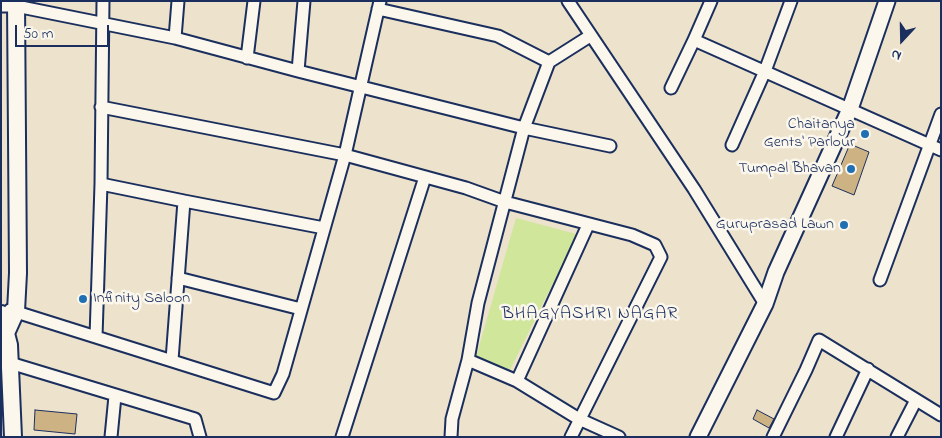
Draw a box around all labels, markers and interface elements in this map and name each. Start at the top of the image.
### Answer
scale bar [18,15,111,47]
north arrow [877,15,927,65]
text: 50 m [23,23,53,45]
text: N [888,43,905,66]
place label: Chaitanya Gents' Parlour [764,115,855,153]
marker: Chaitanya Gents' Parlour [859,128,871,140]
place label: Tumpal Bhavan [738,159,841,179]
marker: Tumpal Bhavan [845,163,857,175]
place label: Guruprasad Lawn [716,215,834,235]
marker: Guruprasad Lawn [838,219,850,231]
place label: Infinity Saloon [93,289,190,309]
marker: Infinity Saloon [77,293,89,305]
district label: BHAGYASHRI NAGAR [500,304,680,326]

